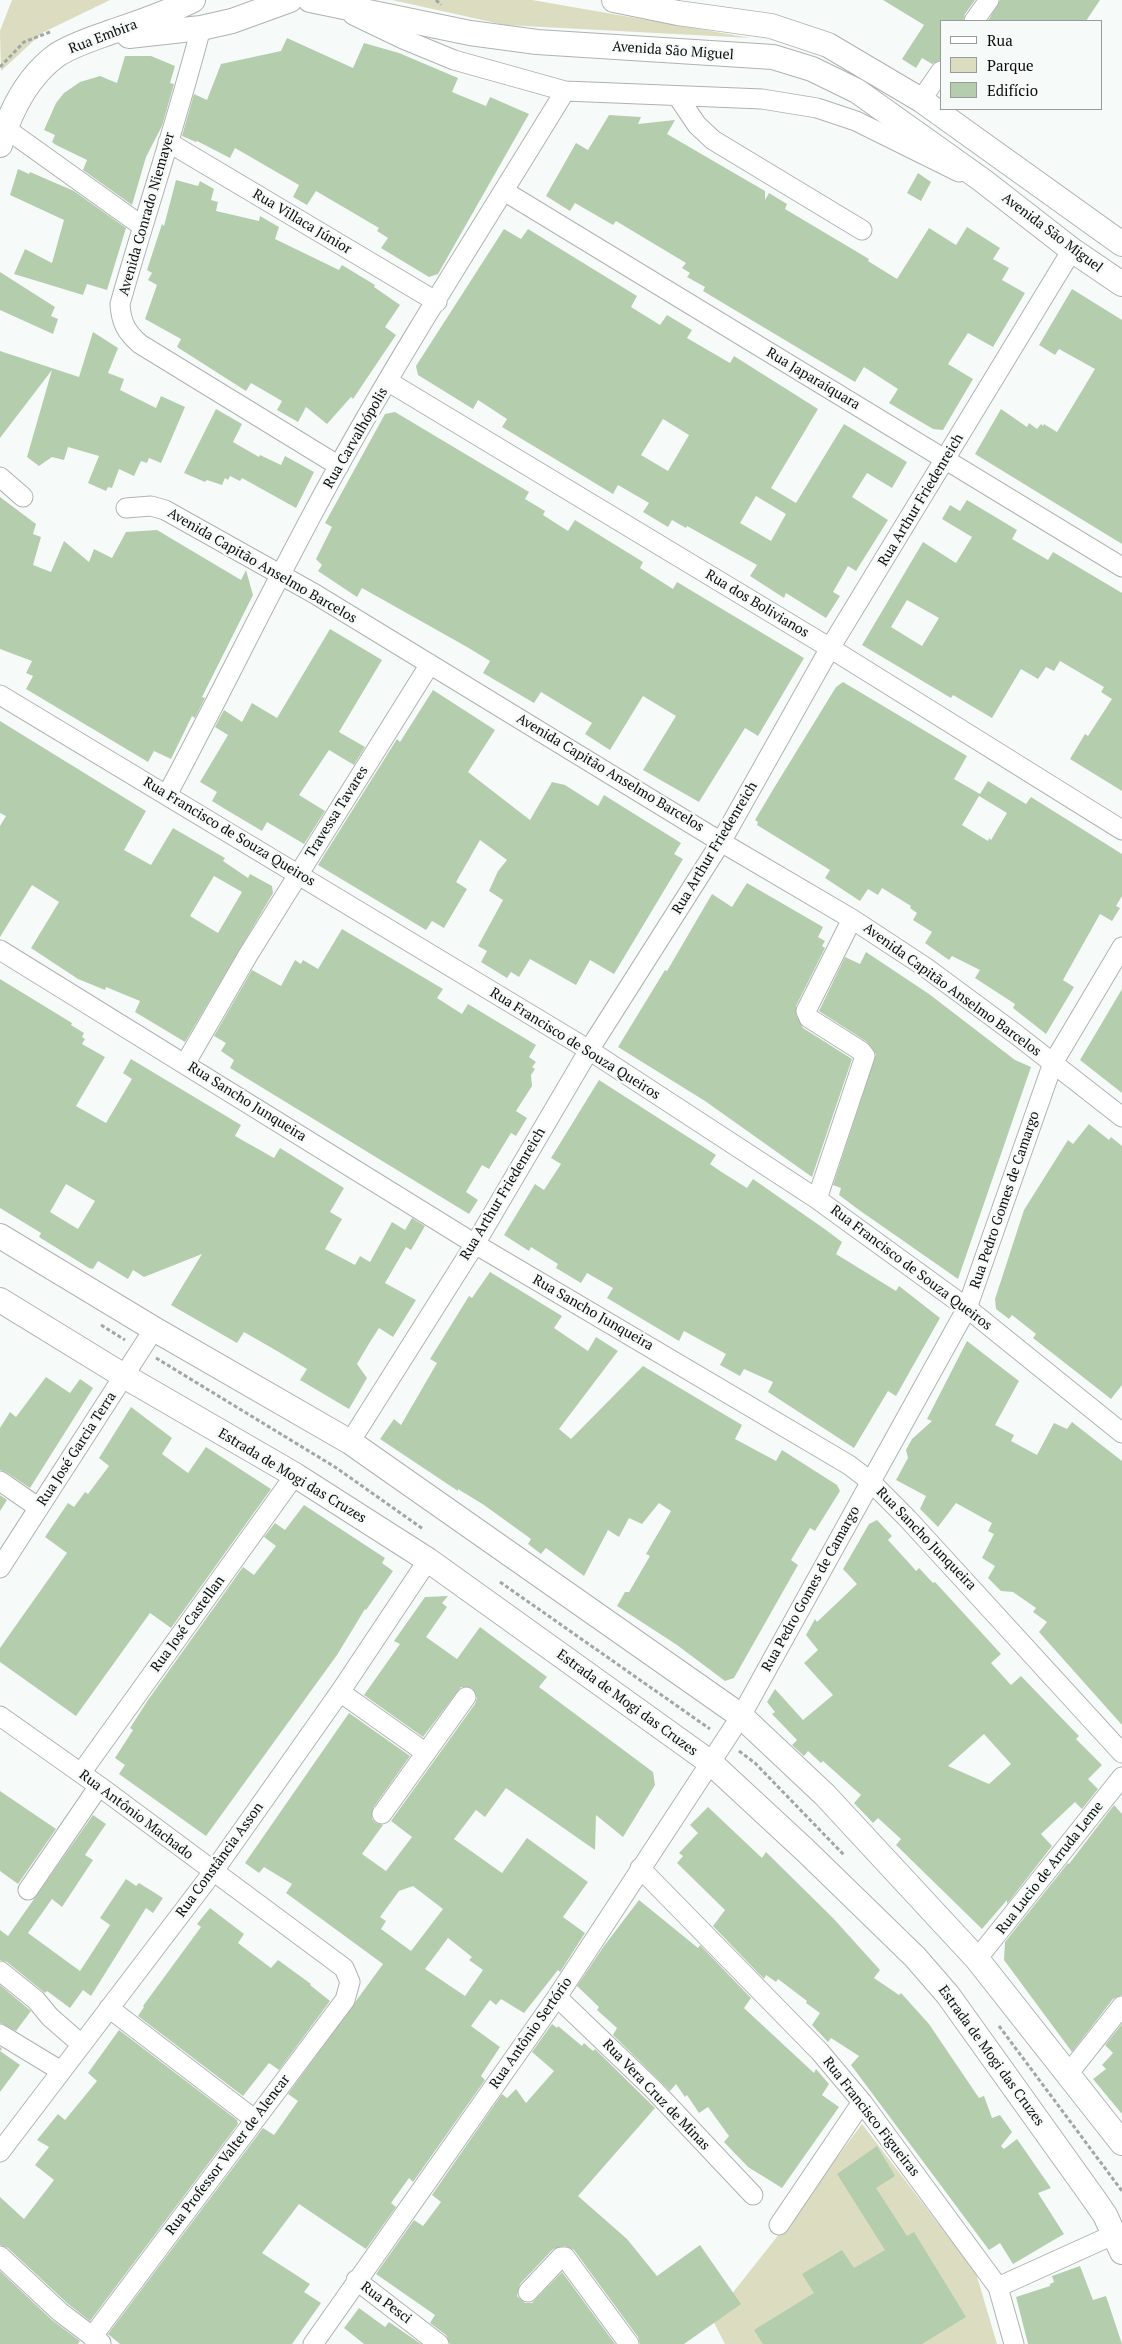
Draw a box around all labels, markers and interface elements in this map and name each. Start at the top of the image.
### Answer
street label: Rua Embira [66,16,140,58]
legend [940,20,1102,110]
text: Rua [987,30,1013,50]
street label: Avenida São Miguel [612,38,734,64]
text: Parque [987,55,1034,75]
text: Edifício [987,80,1038,100]
street label: Avenida Conrado Niemayer [116,130,178,298]
street label: Rua Villaca Júnior [250,186,354,258]
street label: Avenida São Miguel [998,190,1106,276]
street label: Rua Japaraiquara [763,344,863,414]
street label: Rua Carvalhópolis [320,385,392,491]
street label: Rua Arthur Friedenreich [875,431,967,569]
street label: Avenida Capitão Anselmo Barcelos [164,505,360,627]
street label: Rua dos Bolivianos [702,566,812,642]
street label: Avenida Capitão Anselmo Barcelos [513,710,707,836]
street label: Travessa Tavares [302,763,372,861]
street label: Rua Francisco de Souza Queiros [140,774,318,890]
street label: Rua Arthur Friedenreich [669,779,761,917]
street label: Avenida Capitão Anselmo Barcelos [860,920,1044,1060]
street label: Rua Francisco de Souza Queiros [487,985,663,1103]
street label: Rua Sancho Junqueira [185,1059,309,1145]
street label: Rua Pedro Gomes de Camargo [967,1109,1043,1291]
street label: Rua Arthur Friedenreich [457,1125,549,1263]
street label: Rua Francisco de Souza Queiros [827,1202,995,1334]
street label: Rua Sancho Junqueira [530,1272,656,1354]
street label: Rua José Garcia Terra [34,1389,120,1509]
street label: Estrada de Mogi das Cruzes [215,1425,369,1527]
street label: Rua Sancho Junqueira [872,1484,980,1594]
street label: Rua Pedro Gomes de Camargo [758,1503,864,1675]
street label: Rua José Castellan [148,1573,228,1675]
street label: Estrada de Mogi das Cruzes [553,1646,701,1760]
street label: Rua Antônio Machado [76,1767,196,1863]
street label: Rua Lucio de Arruda Leme [993,1798,1107,1938]
street label: Rua Constância Asson [173,1799,267,1921]
street label: Rua Antônio Sertório [486,1974,576,2092]
street label: Estrada de Mogi das Cruzes [934,1982,1048,2130]
street label: Rua Vera Cruz de Minas [599,2036,713,2154]
street label: Rua Francisco Figueiras [819,2054,923,2180]
street label: Rua Professor Valter de Alencar [162,2072,294,2238]
street label: Rua Pesci [357,2278,415,2328]

